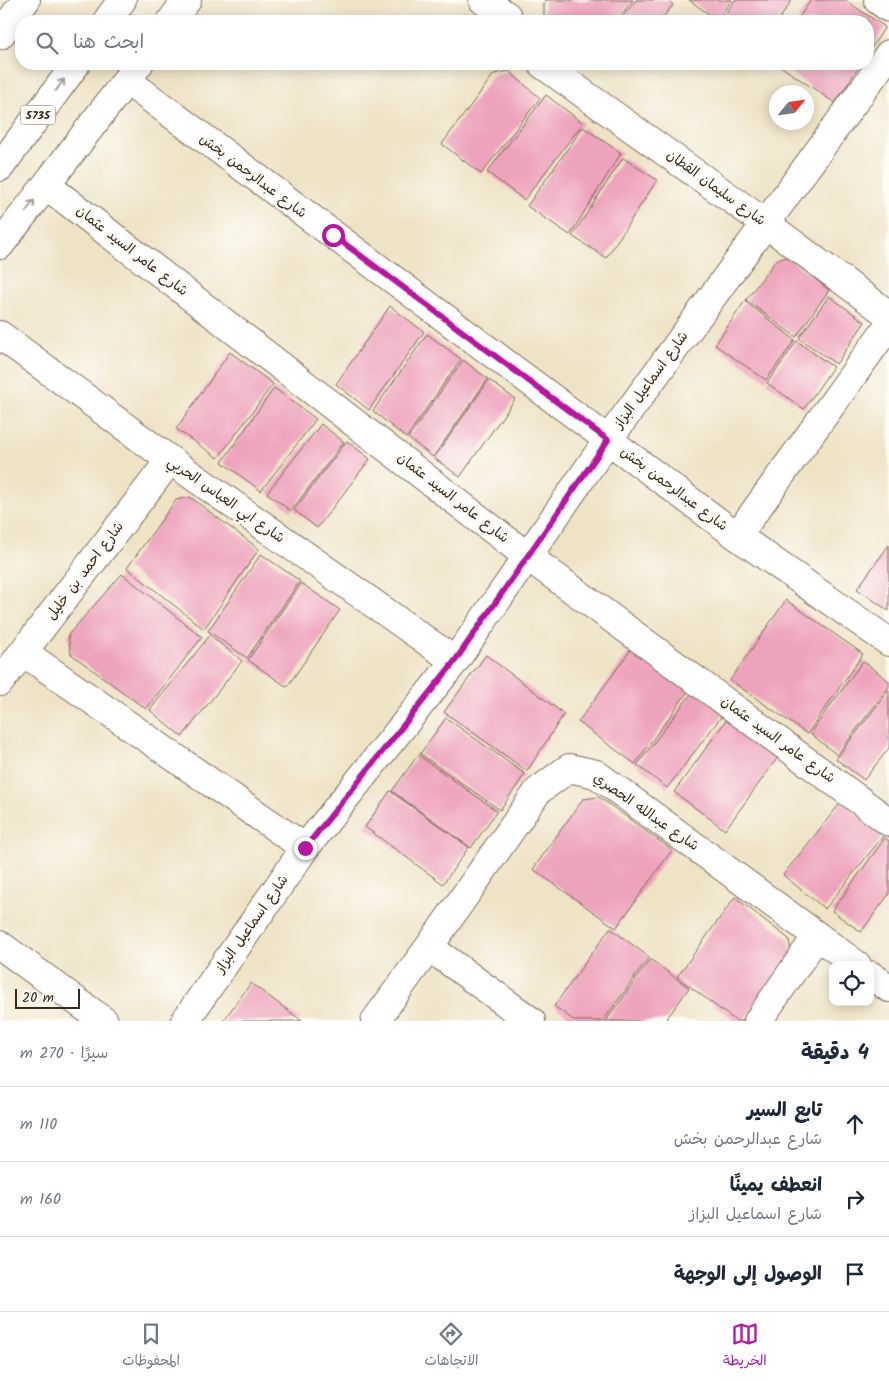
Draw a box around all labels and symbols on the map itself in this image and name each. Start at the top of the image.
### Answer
one-way arrow [55,78,65,92]
north arrow [769,85,814,130]
road number: 5735 [20,106,56,124]
street label: شارع عبدالرحمن بخش [195,128,311,224]
street label: شارع سليمان القطان [662,144,770,232]
one-way arrow [24,200,35,213]
street label: شارع عامر السيد عثمان [71,200,193,302]
route start [322,224,345,247]
street label: شارع اسماعيل البزاز [607,327,694,434]
street label: شارع عبدالرحمن بخش [616,441,732,537]
street label: شارع عامر السيد عثمان [392,447,514,549]
street label: شارع ابي العباس الحربي [162,451,289,550]
street label: شارع احمد بن خليل [41,517,129,625]
street label: شارع عامر السيد عثمان [716,691,840,789]
street label: شارع عبدالله الحصري [589,767,703,857]
route end [294,837,317,860]
street label: شارع اسماعيل البزاز [209,870,294,979]
scale bar [15,986,80,1009]

